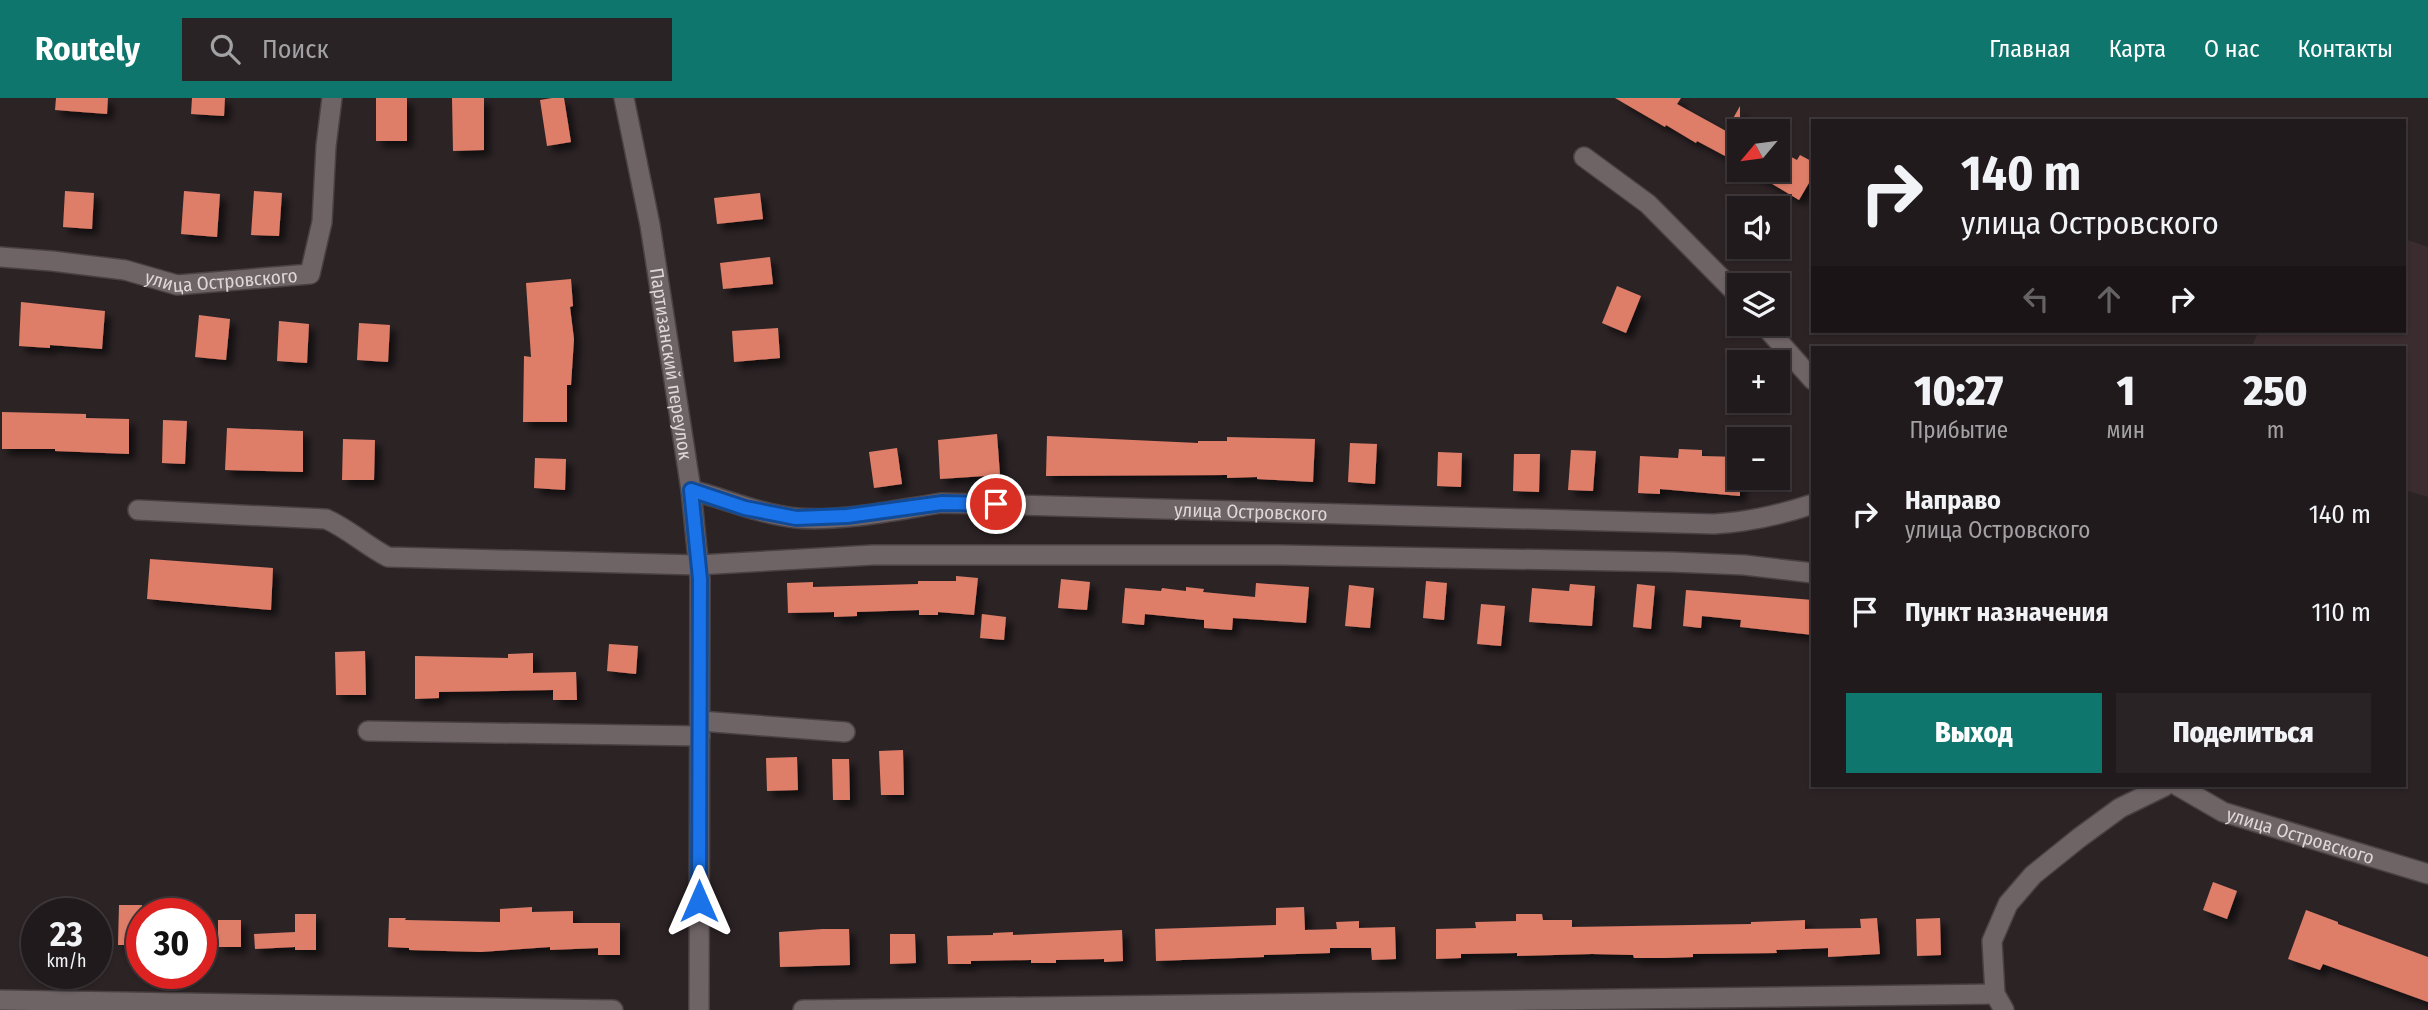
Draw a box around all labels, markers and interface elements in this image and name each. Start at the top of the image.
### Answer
search box [182,18,672,81]
text: Routely [35,29,140,69]
icon: search [206,30,244,68]
text: Поиск [262,34,329,65]
text: Главная [1989,35,2071,63]
text: Карта [2109,35,2166,63]
text: О нас [2204,35,2259,63]
text: Контакты [2297,35,2393,63]
north arrow [1727,119,1790,182]
map controls [1727,119,1790,490]
text: 140 m [1961,144,2081,203]
icon: right [1846,147,1937,238]
button: sound [1727,196,1790,259]
text: улица Островского [1961,204,2219,242]
street label: улица Островского [142,264,298,297]
street label: Партизанский переулок [645,266,697,461]
button: layers [1727,273,1790,336]
icon: left [2017,280,2055,318]
icon: ahead [2090,280,2128,318]
icon: right [2163,280,2201,318]
button: + [1727,350,1790,413]
text: 10:27 [1914,366,2003,416]
text: 1 [2117,366,2135,416]
text: 250 [2244,366,2308,416]
text: Прибытие [1909,416,2008,444]
text: мин [2107,416,2145,444]
text: m [2267,416,2284,444]
button: − [1727,427,1790,490]
pin [966,474,1026,534]
icon: arrive [977,485,1015,523]
text: Направо [1905,485,2001,516]
icon: right [1846,495,1884,533]
street label: улица Островского [1174,498,1328,525]
text: 140 m [2309,499,2371,530]
text: улица Островского [1905,516,2090,544]
icon: arrive [1846,593,1884,631]
text: Пункт назначения [1905,597,2109,628]
text: 110 m [2311,597,2371,628]
button: Выход [1846,693,2102,773]
button: Поделиться [2116,693,2371,773]
street label: улица Островского [2224,803,2377,869]
position arrow [662,864,736,938]
speed limit sign: 30 [126,898,217,989]
text: 23 [50,913,83,955]
text: km/h [46,950,87,972]

